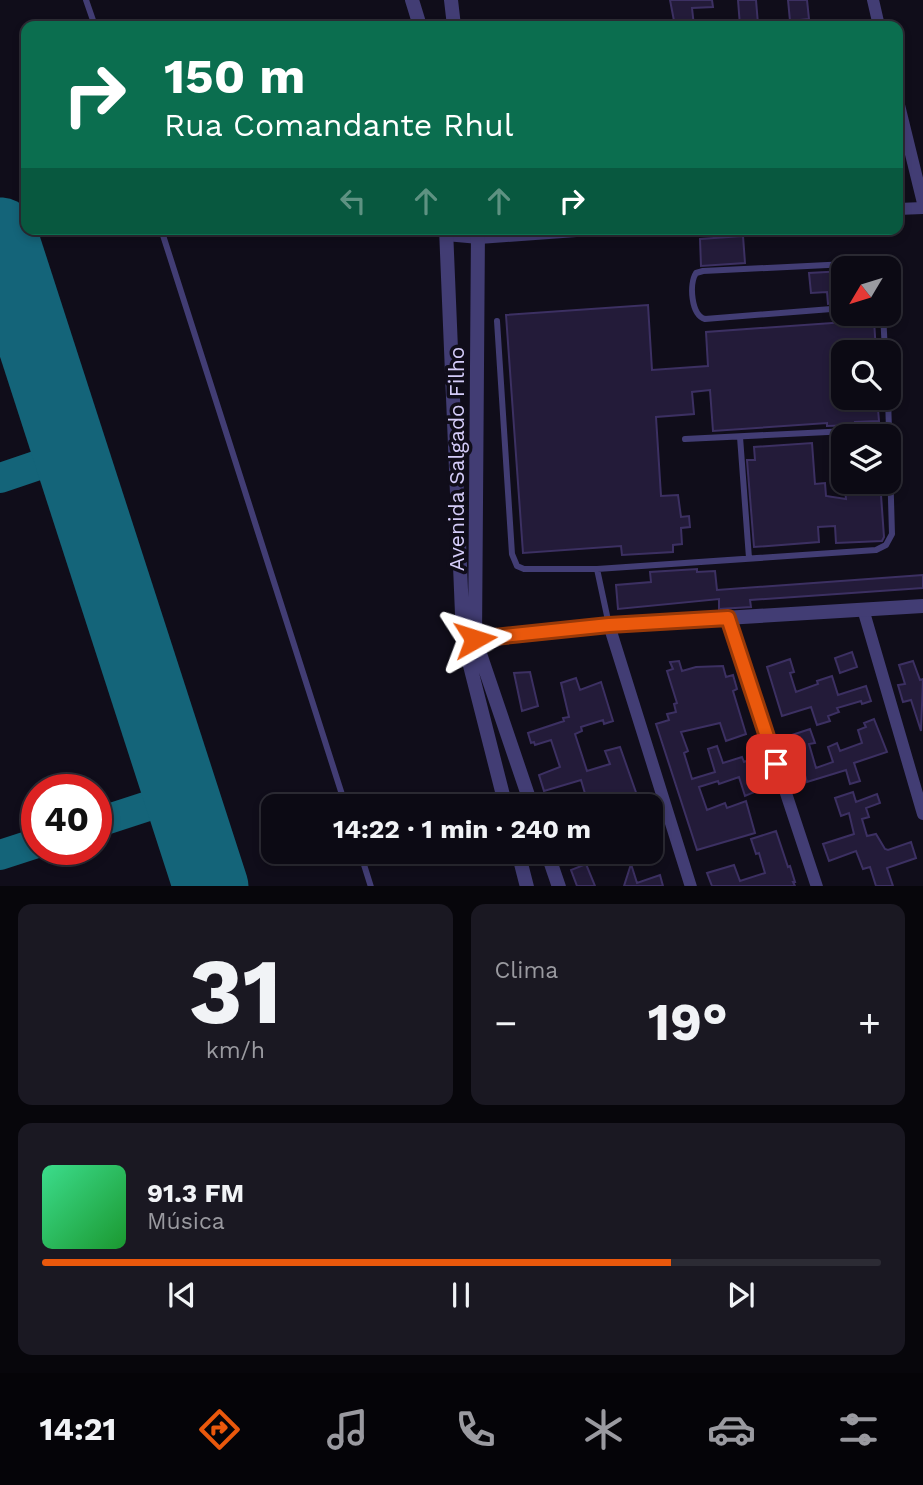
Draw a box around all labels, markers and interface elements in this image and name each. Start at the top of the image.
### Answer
text: 150 m [164,47,305,105]
icon: right [49,49,140,140]
text: Rua Comandante Rhul [164,106,514,144]
icon: left [334,182,372,220]
icon: ahead [407,182,445,220]
icon: ahead [480,182,518,220]
icon: right [553,182,591,220]
north arrow [831,256,901,326]
map controls [831,256,901,494]
button: search [831,340,901,410]
street label: Avenida Salgado Filho [444,347,469,571]
button: layers [831,424,901,494]
position arrow [438,602,512,676]
pin [746,734,806,794]
icon: arrive [757,745,795,783]
speed limit sign: 40 [21,774,112,865]
text: 14:22 · 1 min · 240 m [333,814,591,844]
text: 31 [189,938,282,1045]
text: Clima [495,957,558,984]
text: 19° [648,992,728,1053]
text: − [495,1001,517,1045]
text: + [858,1001,881,1045]
text: km/h [206,1037,265,1064]
text: 91.3 FM [147,1178,244,1208]
text: Música [147,1208,225,1235]
icon: previous [163,1276,201,1314]
icon: pause [442,1276,480,1314]
icon: next [722,1276,760,1314]
icon: directions [195,1405,244,1454]
icon: music [323,1405,372,1454]
icon: phone [451,1405,500,1454]
icon: climate [579,1405,628,1454]
icon: car [707,1405,756,1454]
icon: filters [834,1405,883,1454]
text: 14:21 [39,1410,116,1448]

